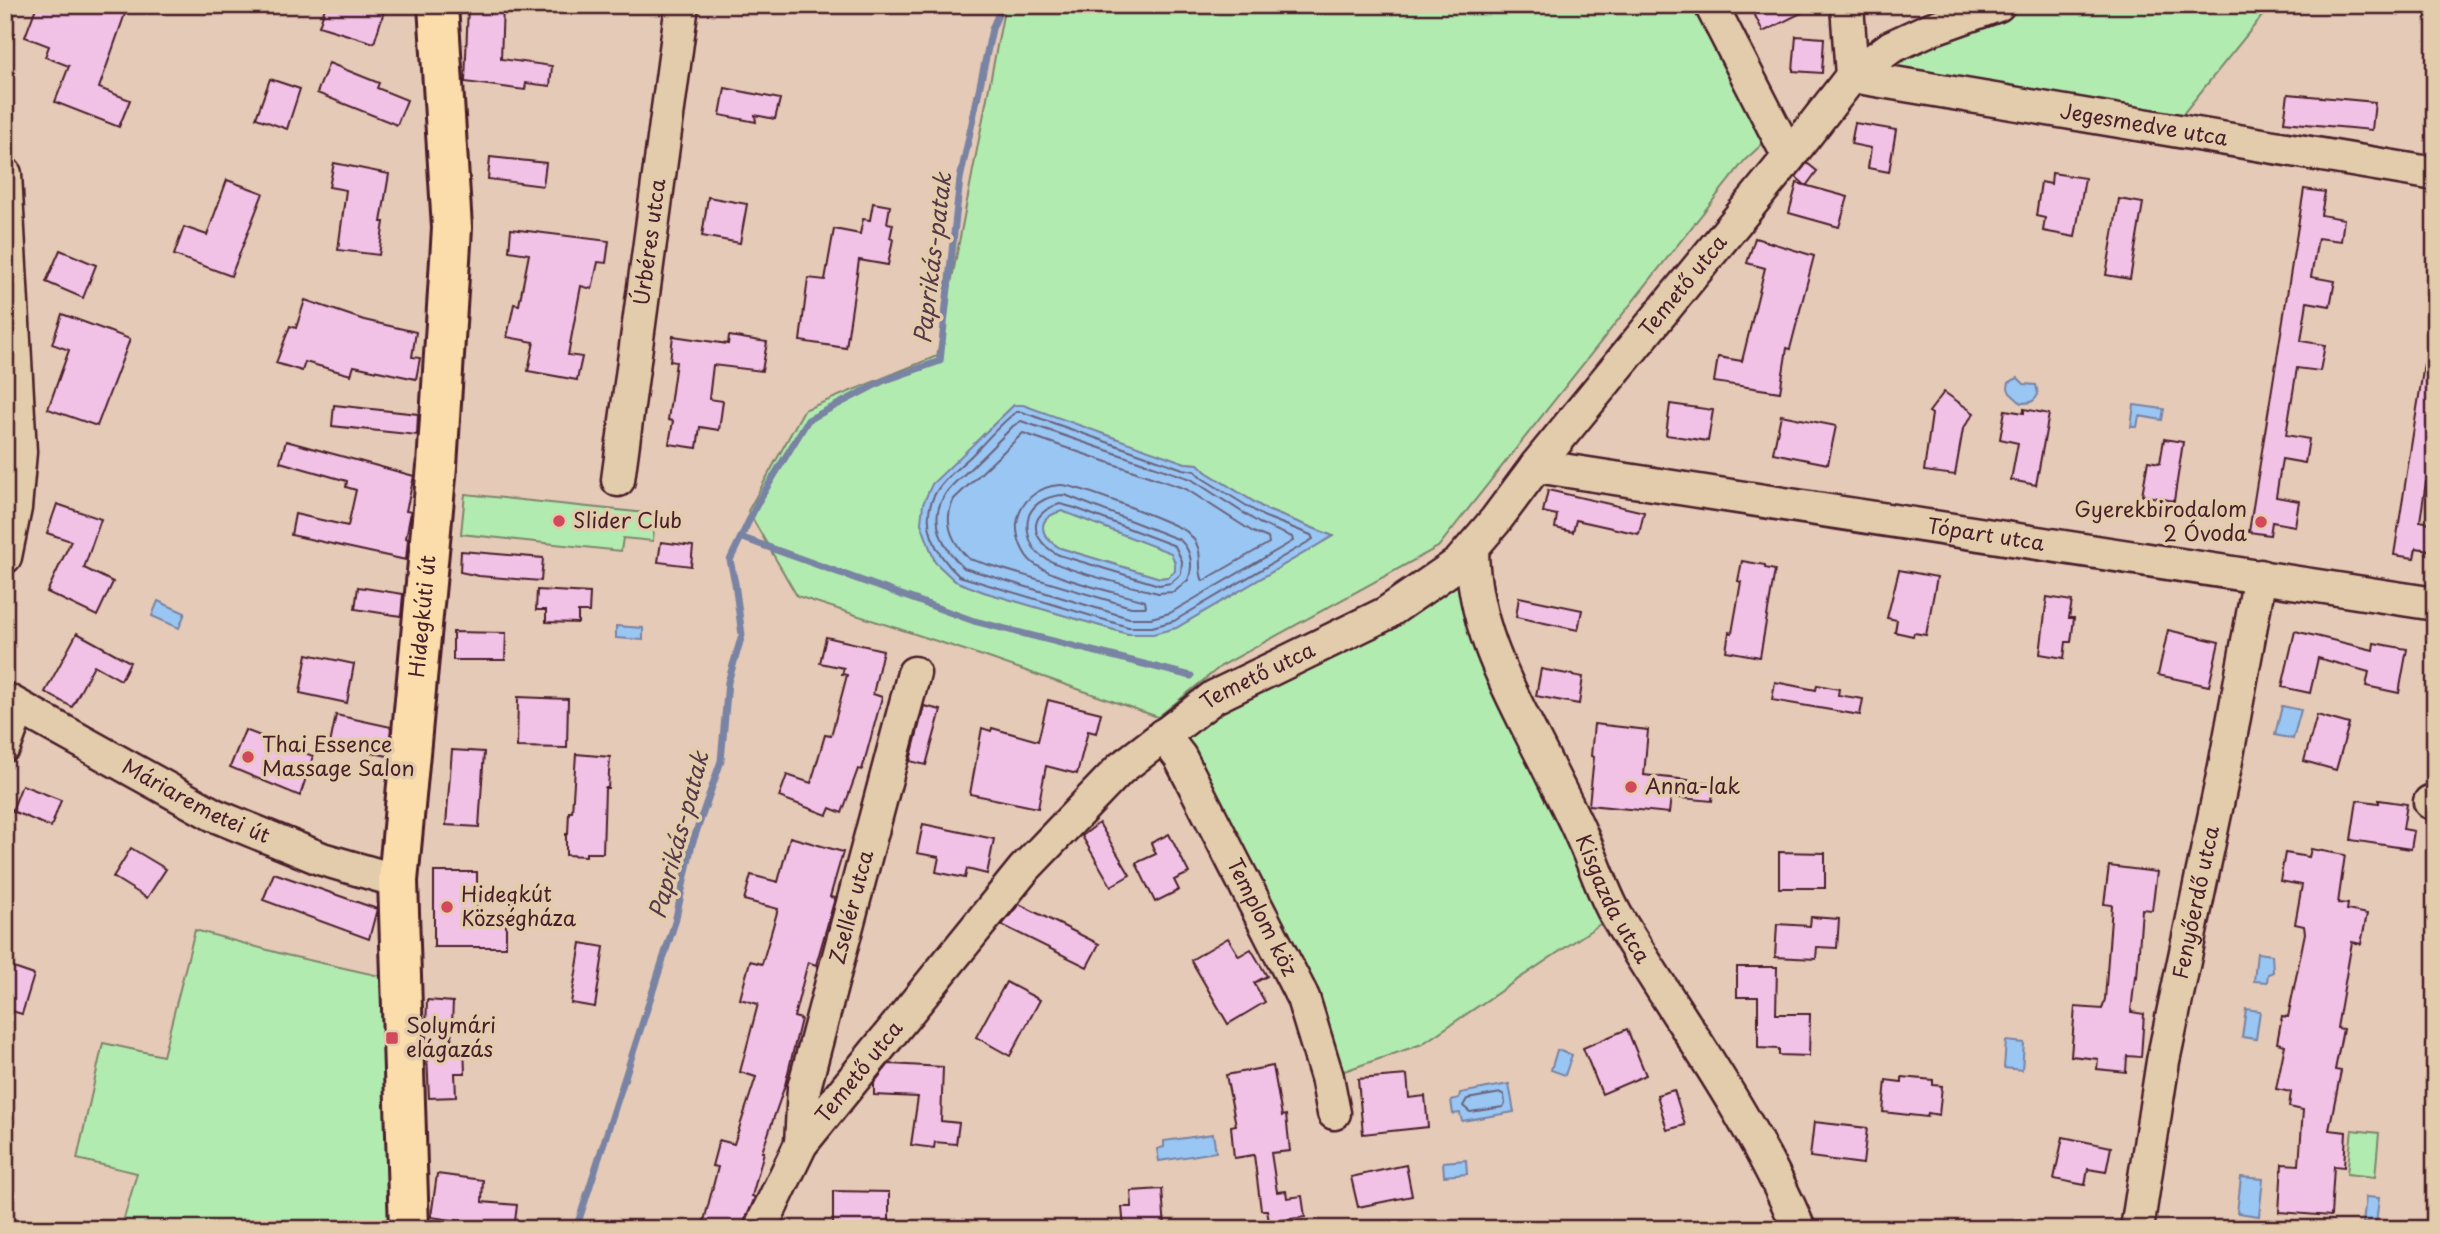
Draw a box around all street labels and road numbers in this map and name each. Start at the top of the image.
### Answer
street label: Jegesmedve utca [2058,93,2231,153]
street label: Úrbéres utca [624,177,672,307]
street label: Temető utca [1630,227,1734,343]
street label: Tópart utca [1925,508,2047,558]
street label: Hidegkúti út [399,554,443,679]
street label: Temető utca [1192,633,1320,716]
street label: Máriaremetei út [117,749,275,850]
street label: Fenyőerdő utca [2163,822,2226,982]
street label: Kisgazda utca [1569,828,1660,969]
street label: Zsellér utca [820,846,880,967]
street label: Templom köz [1220,852,1307,981]
street label: Temető utca [806,1013,909,1129]

